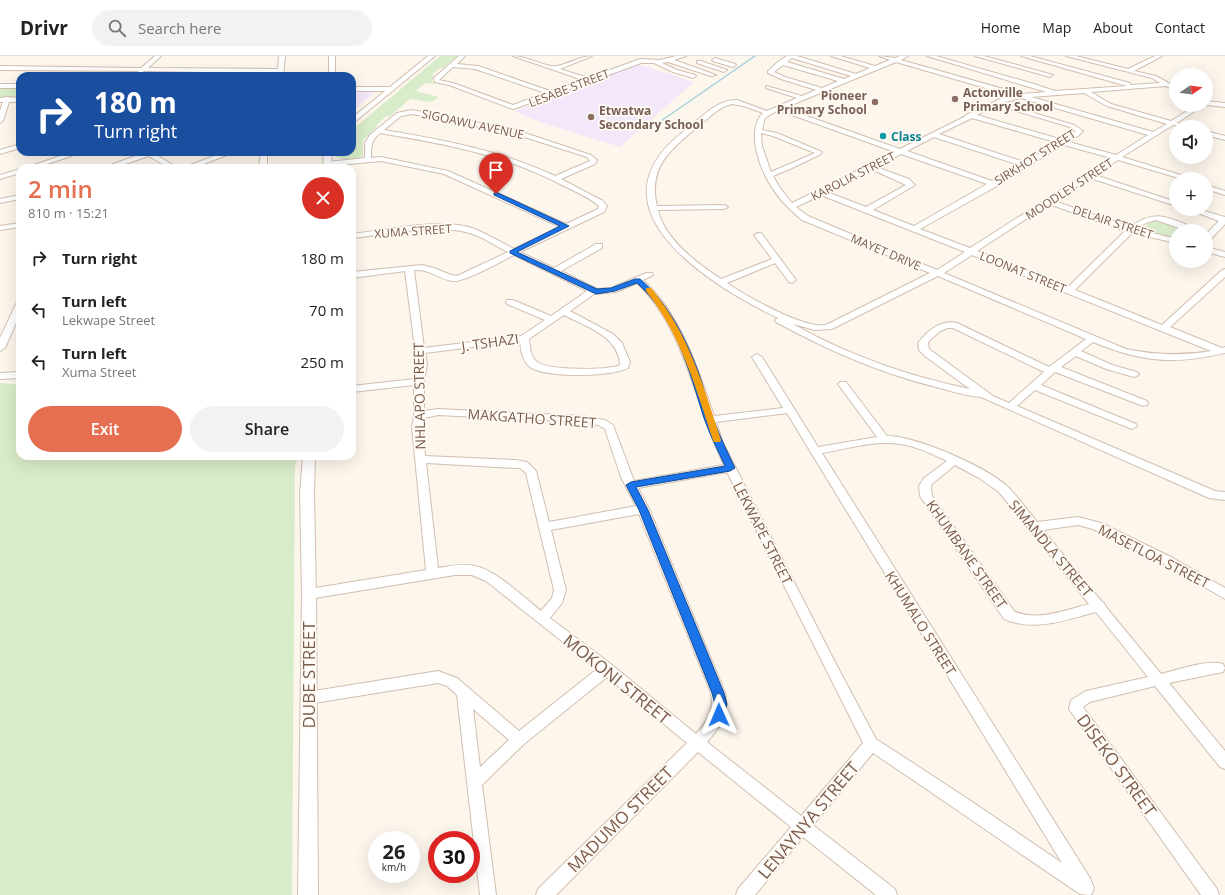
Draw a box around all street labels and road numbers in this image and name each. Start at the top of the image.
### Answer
street label: LESABE STREET [526,65,612,111]
street label: SIGOAWU AVENUE [420,105,526,143]
street label: SIRKHOT STREET [991,125,1079,189]
street label: KAROLIA STREET [808,147,898,205]
street label: MOODLEY STREET [1022,154,1117,224]
street label: DELAIR STREET [1071,201,1156,243]
street label: XUMA STREET [374,220,453,242]
street label: MAYET DRIVE [848,230,924,274]
street label: LOONAT STREET [977,247,1069,297]
street label: J. TSHAZI [458,329,520,356]
street label: NHLAPO STREET [409,342,429,450]
street label: MAKGATHO STREET [467,404,597,432]
street label: LEKWAPE STREET [729,479,797,588]
street label: KHUMBANE STREET [922,496,1012,612]
street label: SIMANDLA STREET [1005,496,1097,601]
street label: MASETLOA STREET [1095,520,1213,592]
street label: KHUMALO STREET [881,567,961,679]
street label: DUBE STREET [297,621,320,729]
street label: MOKONI STREET [559,629,676,730]
street label: DISEKO STREET [1072,709,1162,821]
street label: LENAYNYA STREET [752,756,864,883]
street label: MADUMO STREET [562,761,678,877]

